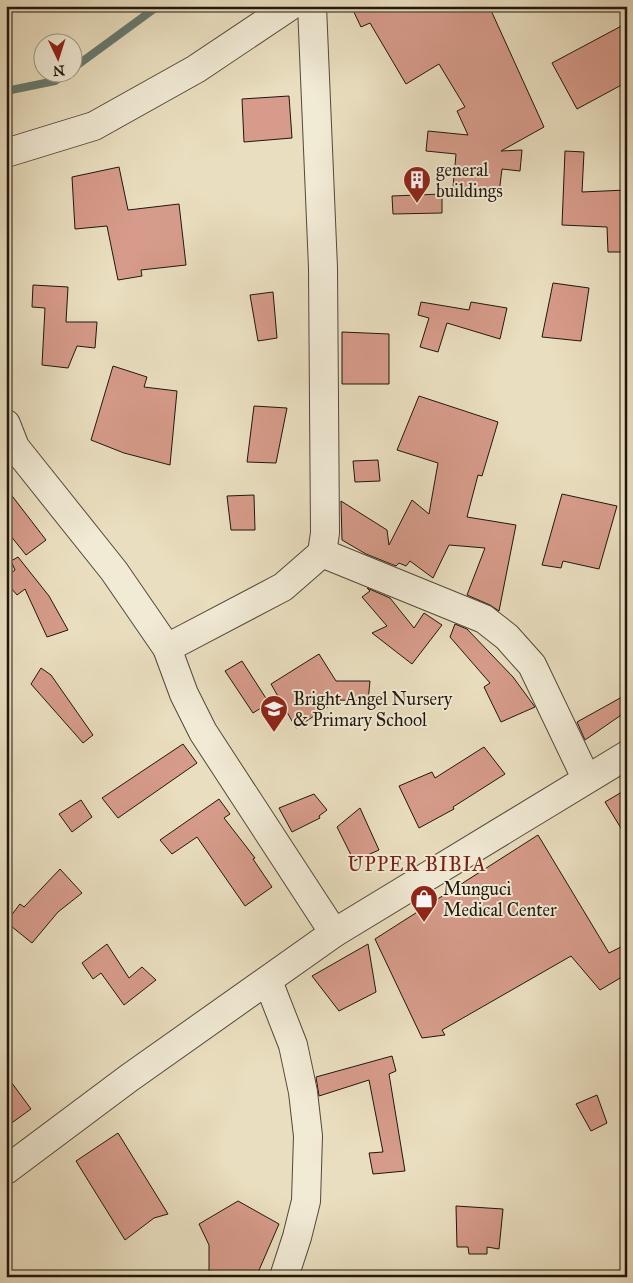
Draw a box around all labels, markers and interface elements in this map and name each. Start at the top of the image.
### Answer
north arrow [32,32,82,82]
text: N [52,62,65,79]
place label: general buildings [436,159,503,203]
building icon: general buildings [402,165,432,204]
place label: Bright Angel Nursery & Primary School [293,688,453,731]
school or university icon: Bright Angel Nursery & Primary School [259,694,289,733]
district label: UPPER BIBIA [347,852,487,876]
place label: Munguci Medical Center [443,878,557,921]
shop icon: Munguci Medical Center [409,884,439,923]

